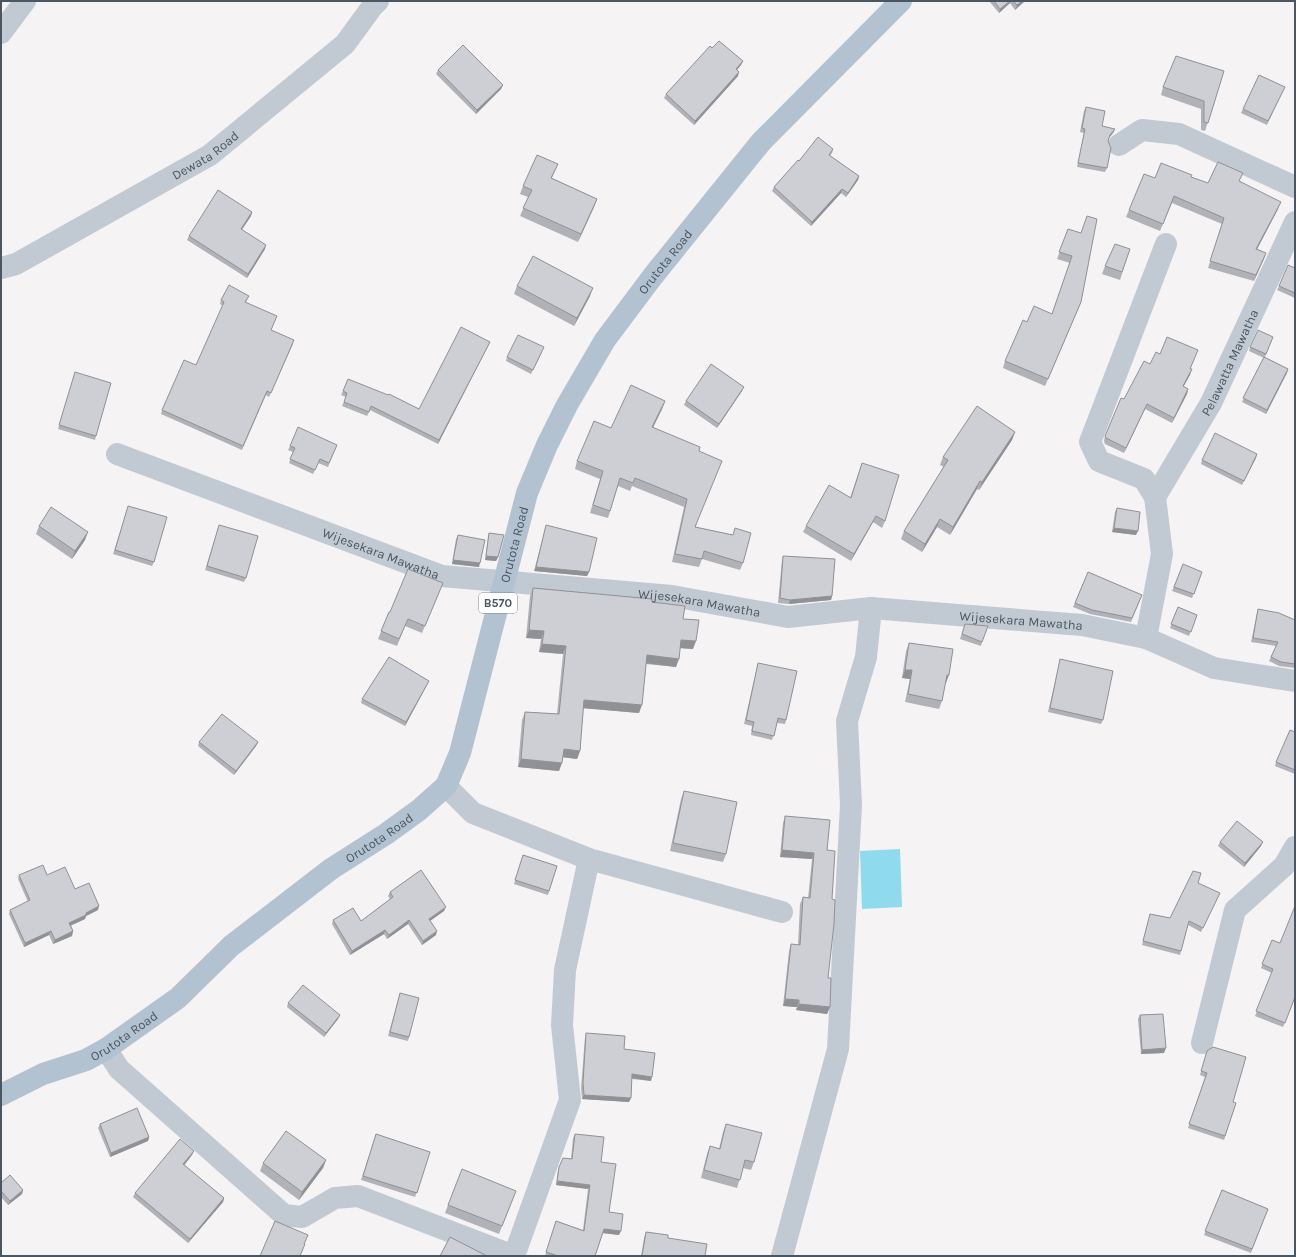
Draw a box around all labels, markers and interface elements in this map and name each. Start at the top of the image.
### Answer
street label: Dewata Road [169,127,241,182]
street label: Orutota Road [635,226,695,297]
street label: Pelawatta Mawatha [1198,307,1261,418]
street label: Orutota Road [497,505,531,584]
street label: Wijesekara Mawatha [320,524,442,582]
street label: Wijesekara Mawatha [637,586,762,619]
road number: B570 [479,593,517,613]
street label: Wijesekara Mawatha [959,608,1084,633]
street label: Orutota Road [342,810,416,866]
street label: Orutota Road [87,1008,160,1064]

